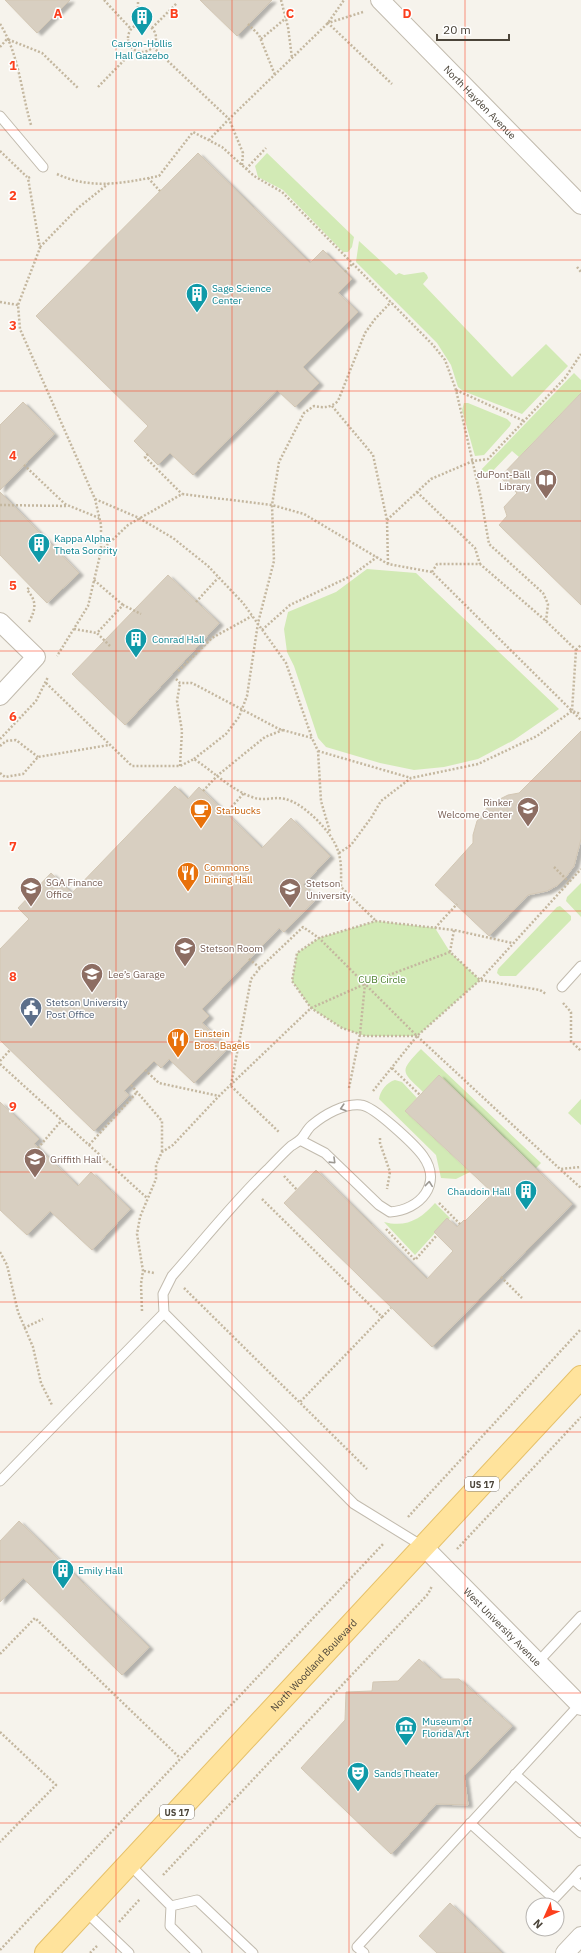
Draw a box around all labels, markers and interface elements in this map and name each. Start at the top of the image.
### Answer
building icon: Carson-Hollis Hall Gazebo [129,4,155,37]
text: A [54,5,63,22]
text: B [170,5,179,22]
text: C [286,5,295,22]
text: D [402,5,412,22]
scale bar [437,16,509,42]
text: 20 m [443,22,471,37]
place label: Carson-Hollis Hall Gazebo [112,37,173,62]
text: 1 [9,57,17,74]
street label: North Hayden Avenue [441,63,519,142]
text: 2 [9,187,17,204]
building icon: Sage Science Center [184,281,210,314]
place label: Sage Science Center [212,282,272,307]
text: 3 [9,317,17,334]
text: 4 [9,447,17,464]
library icon: duPont-Ball Library [533,467,559,500]
place label: duPont-Ball Library [477,468,530,493]
building icon: Kappa Alpha Theta Sorority [26,531,52,564]
place label: Kappa Alpha Theta Sorority [54,532,117,557]
text: 5 [9,577,17,594]
building icon: Conrad Hall [123,626,149,659]
place label: Conrad Hall [152,633,205,646]
text: 6 [9,708,17,725]
school or university icon: Rinker Welcome Center [515,795,541,828]
place label: Rinker Welcome Center [438,796,512,821]
cafe icon: Starbucks [188,797,214,830]
place label: Starbucks [216,804,261,817]
text: 7 [9,838,17,855]
restaurant icon: Commons Dining Hall [175,860,201,893]
place label: Commons Dining Hall [204,861,253,886]
school or university icon: SGA Finance Office [18,875,44,908]
place label: SGA Finance Office [46,876,103,901]
school or university icon: Stetson University [277,876,303,909]
place label: Stetson University [306,877,351,902]
school or university icon: Stetson Room [172,935,198,968]
place label: Stetson Room [200,942,263,955]
school or university icon: Lee’s Garage [79,961,105,994]
text: 8 [9,968,17,985]
place label: Lee’s Garage [108,968,166,981]
park label: CUB Circle [358,973,406,986]
public building icon: Stetson University Post Office [18,995,44,1028]
place label: Stetson University Post Office [46,996,128,1021]
restaurant icon: Einstein Bros. Bagels [165,1026,191,1059]
place label: Einstein Bros. Bagels [194,1027,250,1052]
text: 9 [9,1098,17,1115]
one-way arrow [339,1103,346,1112]
school or university icon: Griffith Hall [22,1146,48,1179]
place label: Griffith Hall [50,1153,102,1166]
one-way arrow [328,1156,336,1164]
building icon: Chaudoin Hall [513,1178,539,1211]
one-way arrow [424,1180,433,1187]
place label: Chaudoin Hall [447,1185,510,1198]
road number: US 17 [465,1477,499,1491]
building icon: Emily Hall [50,1557,76,1590]
place label: Emily Hall [78,1564,123,1577]
street label: West University Avenue [461,1585,545,1669]
street label: North Woodland Boulevard [267,1616,360,1714]
museum icon: Museum of Florida Art [393,1714,419,1747]
place label: Museum of Florida Art [422,1715,472,1740]
theatre icon: Sands Theater [345,1760,371,1793]
place label: Sands Theater [374,1767,439,1780]
road number: US 17 [160,1805,194,1819]
north arrow [525,1897,565,1937]
text: N [530,1916,546,1932]

